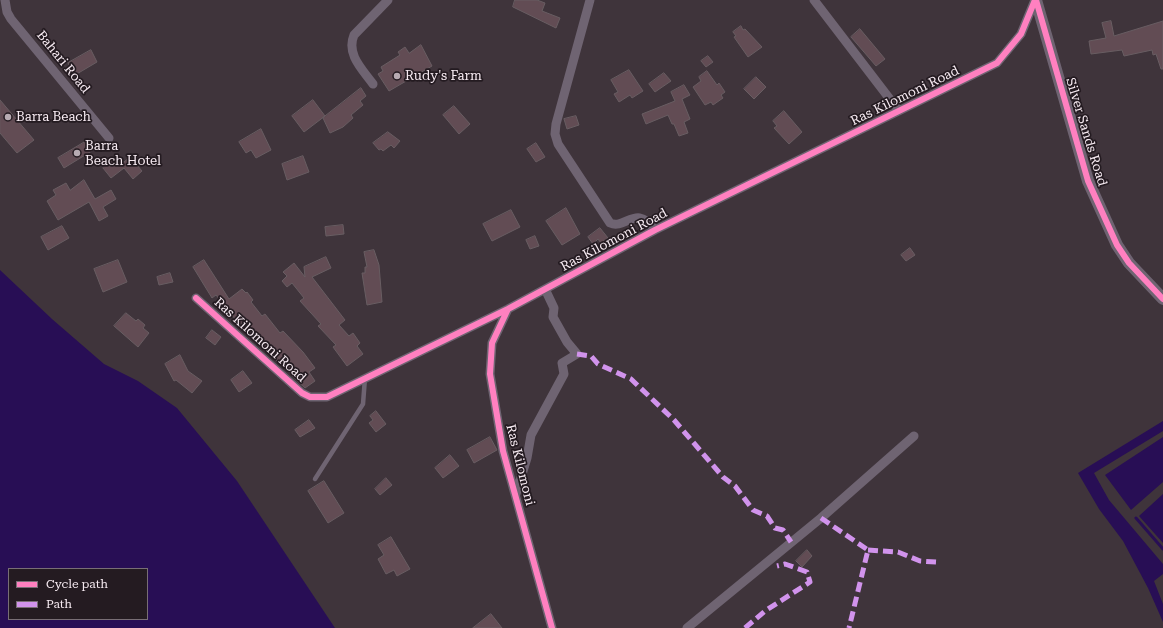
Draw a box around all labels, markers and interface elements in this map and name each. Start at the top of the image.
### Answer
street label: Bahari Road [33,28,93,96]
street label: Ras Kilomoni Road [848,63,962,129]
place label: Rudy's Farm [405,68,482,84]
marker: Rudy's Farm [392,71,402,81]
street label: Silver Sands Road [1062,76,1110,188]
place label: Barra Beach [16,109,91,125]
marker: Barra Beach [3,112,13,122]
place label: Barra Beach Hotel [85,138,161,169]
marker: Barra Beach Hotel [72,148,82,158]
street label: Ras Kilomoni Road [558,205,670,275]
street label: Ras Kilomoni Road [211,295,309,385]
street label: Ras Kilomoni [502,423,538,507]
legend [8,568,148,620]
text: Cycle path [46,577,108,591]
text: Path [46,597,72,611]

